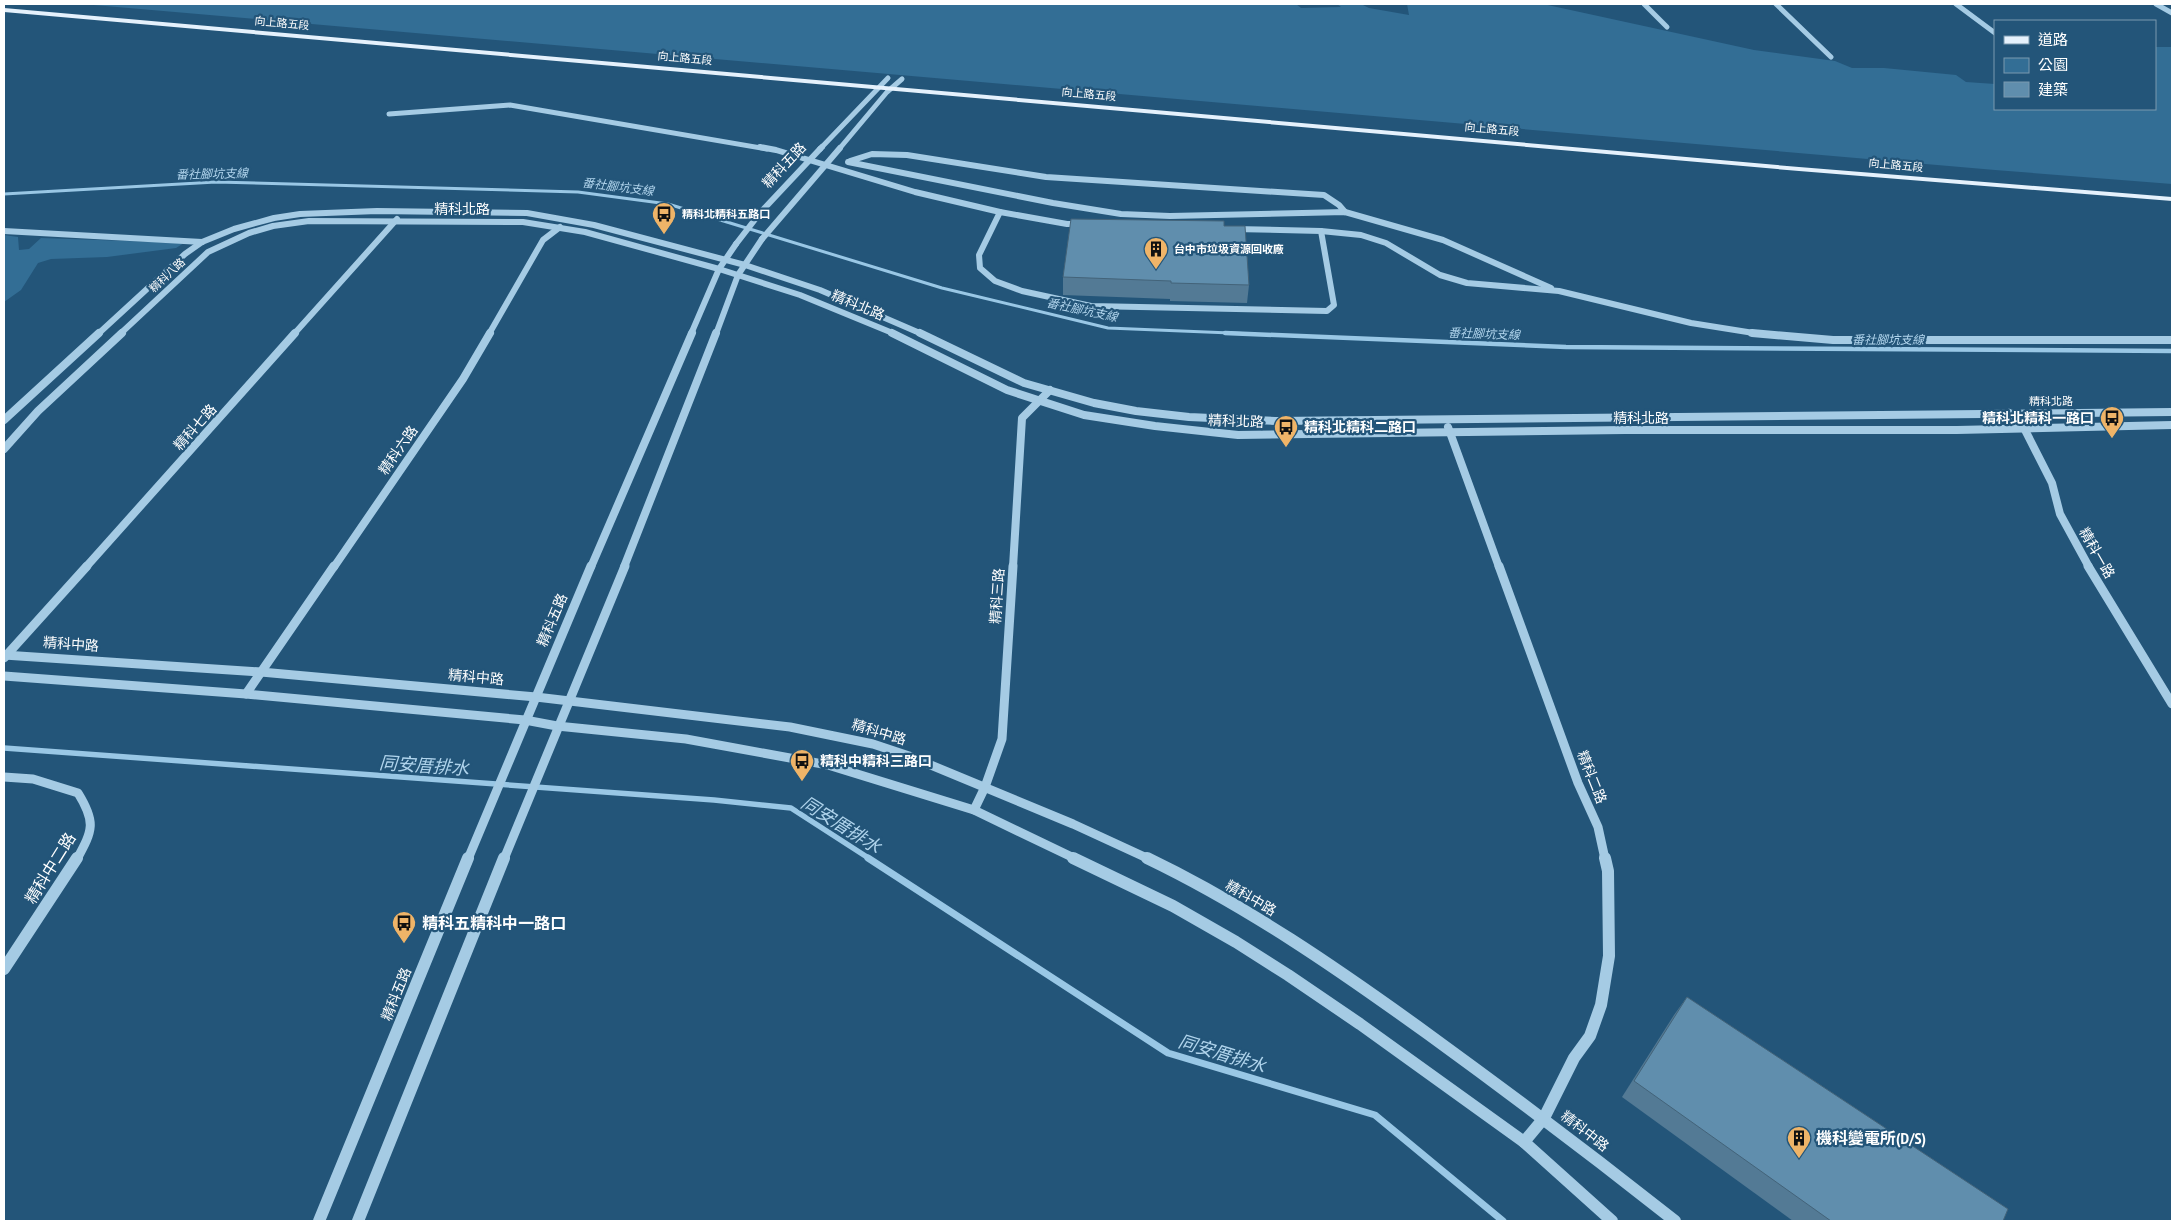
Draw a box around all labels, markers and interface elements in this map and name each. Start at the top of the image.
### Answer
street label: 向上路五段 [254,14,310,32]
legend [1994,20,2156,110]
text: 道路 [2038,30,2068,49]
street label: 向上路五段 [657,49,713,67]
text: 公園 [2038,55,2068,74]
text: 建築 [2038,80,2068,99]
street label: 向上路五段 [1061,85,1117,103]
street label: 向上路五段 [1464,120,1520,138]
street label: 精科五路 [758,138,810,192]
street label: 向上路五段 [1868,156,1924,174]
water label: 番社腳坑支線 [176,165,250,182]
water label: 番社腳坑支線 [581,175,657,199]
street label: 精科北路 [434,200,490,218]
bus stop icon: 精科北精科五路口 [651,201,677,235]
place label: 精科北精科五路口 [682,207,770,221]
building icon: 台中市垃圾資源回收廠 [1143,236,1169,270]
place label: 台中市垃圾資源回收廠 [1174,242,1284,256]
street label: 精科八路 [146,255,188,295]
street label: 精科北路 [829,286,887,324]
water label: 番社腳坑支線 [1045,295,1121,325]
water label: 番社腳坑支線 [1448,325,1522,342]
water label: 番社腳坑支線 [1852,332,1926,347]
street label: 精科北路 [2029,394,2073,408]
street label: 精科七路 [170,400,220,454]
bus stop icon: 精科北精科一路口 [2099,405,2125,439]
street label: 精科北路 [1613,409,1669,427]
place label: 精科北精科一路口 [1982,409,2094,427]
street label: 精科北路 [1208,411,1264,431]
bus stop icon: 精科北精科二路口 [1273,414,1299,448]
place label: 精科北精科二路口 [1304,418,1416,436]
street label: 精科六路 [375,422,421,478]
street label: 精科一路 [2075,524,2119,582]
street label: 精科三路 [986,567,1008,625]
street label: 精科五路 [533,591,571,649]
street label: 精科中路 [42,633,100,655]
street label: 精科中路 [447,666,505,688]
street label: 精科中路 [850,715,908,749]
bus stop icon: 精科中精科三路口 [789,748,815,782]
street label: 精科二路 [1573,748,1611,806]
water label: 同安厝排水 [378,751,471,780]
place label: 精科中精科三路口 [820,752,932,770]
water label: 同安厝排水 [797,791,886,859]
street label: 精科中二路 [20,829,80,907]
street label: 精科中路 [1222,876,1280,920]
bus stop icon: 精科五精科中一路口 [391,910,417,944]
place label: 精科五精科中一路口 [422,913,566,933]
street label: 精科五路 [377,965,415,1023]
water label: 同安厝排水 [1176,1029,1269,1078]
street label: 精科中路 [1557,1107,1613,1155]
building icon: 機科變電所(D/S) [1786,1125,1812,1159]
place label: 機科變電所(D/S) [1816,1128,1926,1148]

